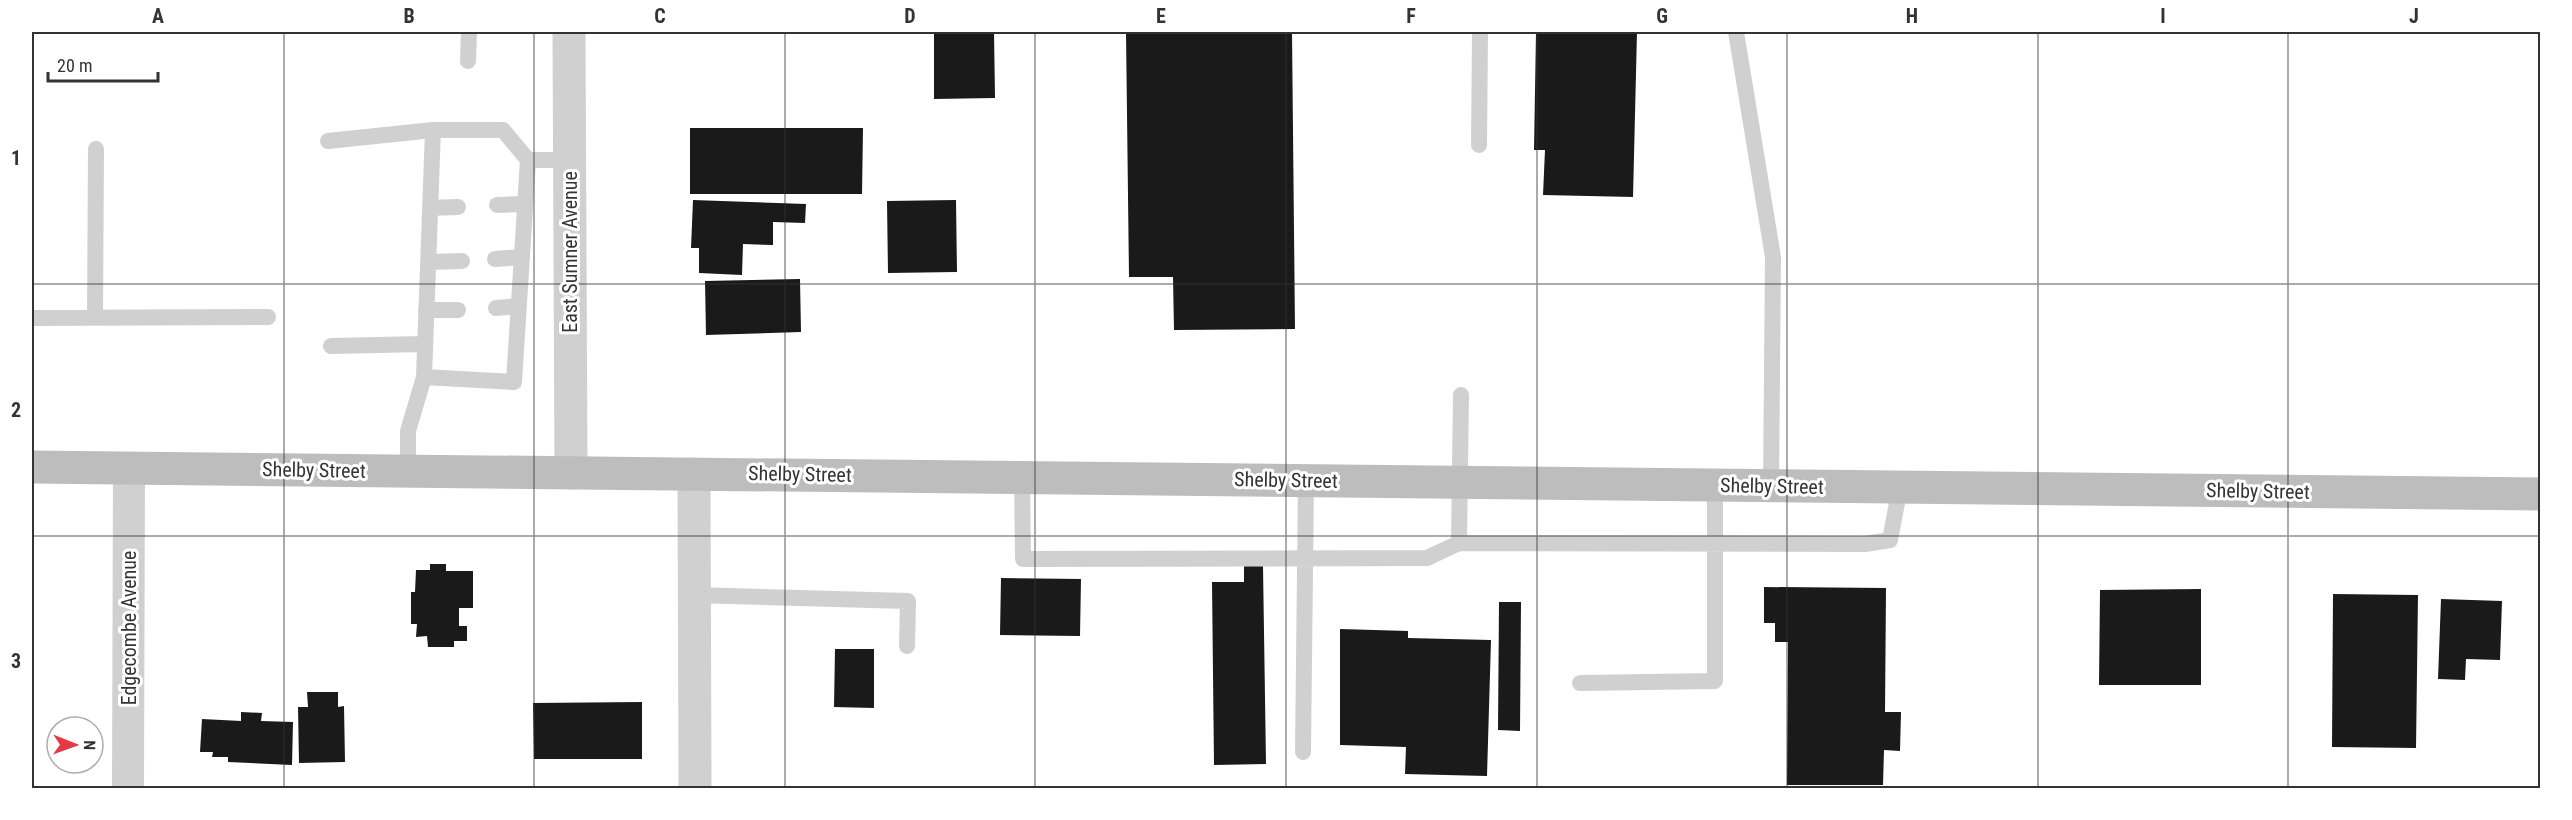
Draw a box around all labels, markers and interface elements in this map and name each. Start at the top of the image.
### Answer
text: A [152,4,164,28]
text: B [403,4,415,28]
text: C [654,4,666,28]
text: D [904,4,916,28]
text: E [1156,4,1166,28]
text: F [1406,4,1416,28]
text: G [1656,4,1668,28]
text: H [1906,4,1918,28]
text: I [2160,4,2166,28]
text: J [2409,4,2419,28]
scale bar [48,45,158,83]
text: 20 m [57,55,92,76]
text: 1 [11,146,21,170]
street label: East Sumner Avenue [558,171,582,333]
text: 2 [11,398,21,422]
street label: Shelby Street [262,457,366,483]
street label: Shelby Street [748,461,852,487]
street label: Shelby Street [1234,467,1338,493]
street label: Shelby Street [1720,473,1824,499]
street label: Shelby Street [2206,478,2310,504]
street label: Edgecombe Avenue [117,551,141,705]
text: 3 [11,649,21,673]
north arrow [45,715,105,775]
text: N [80,740,99,750]

